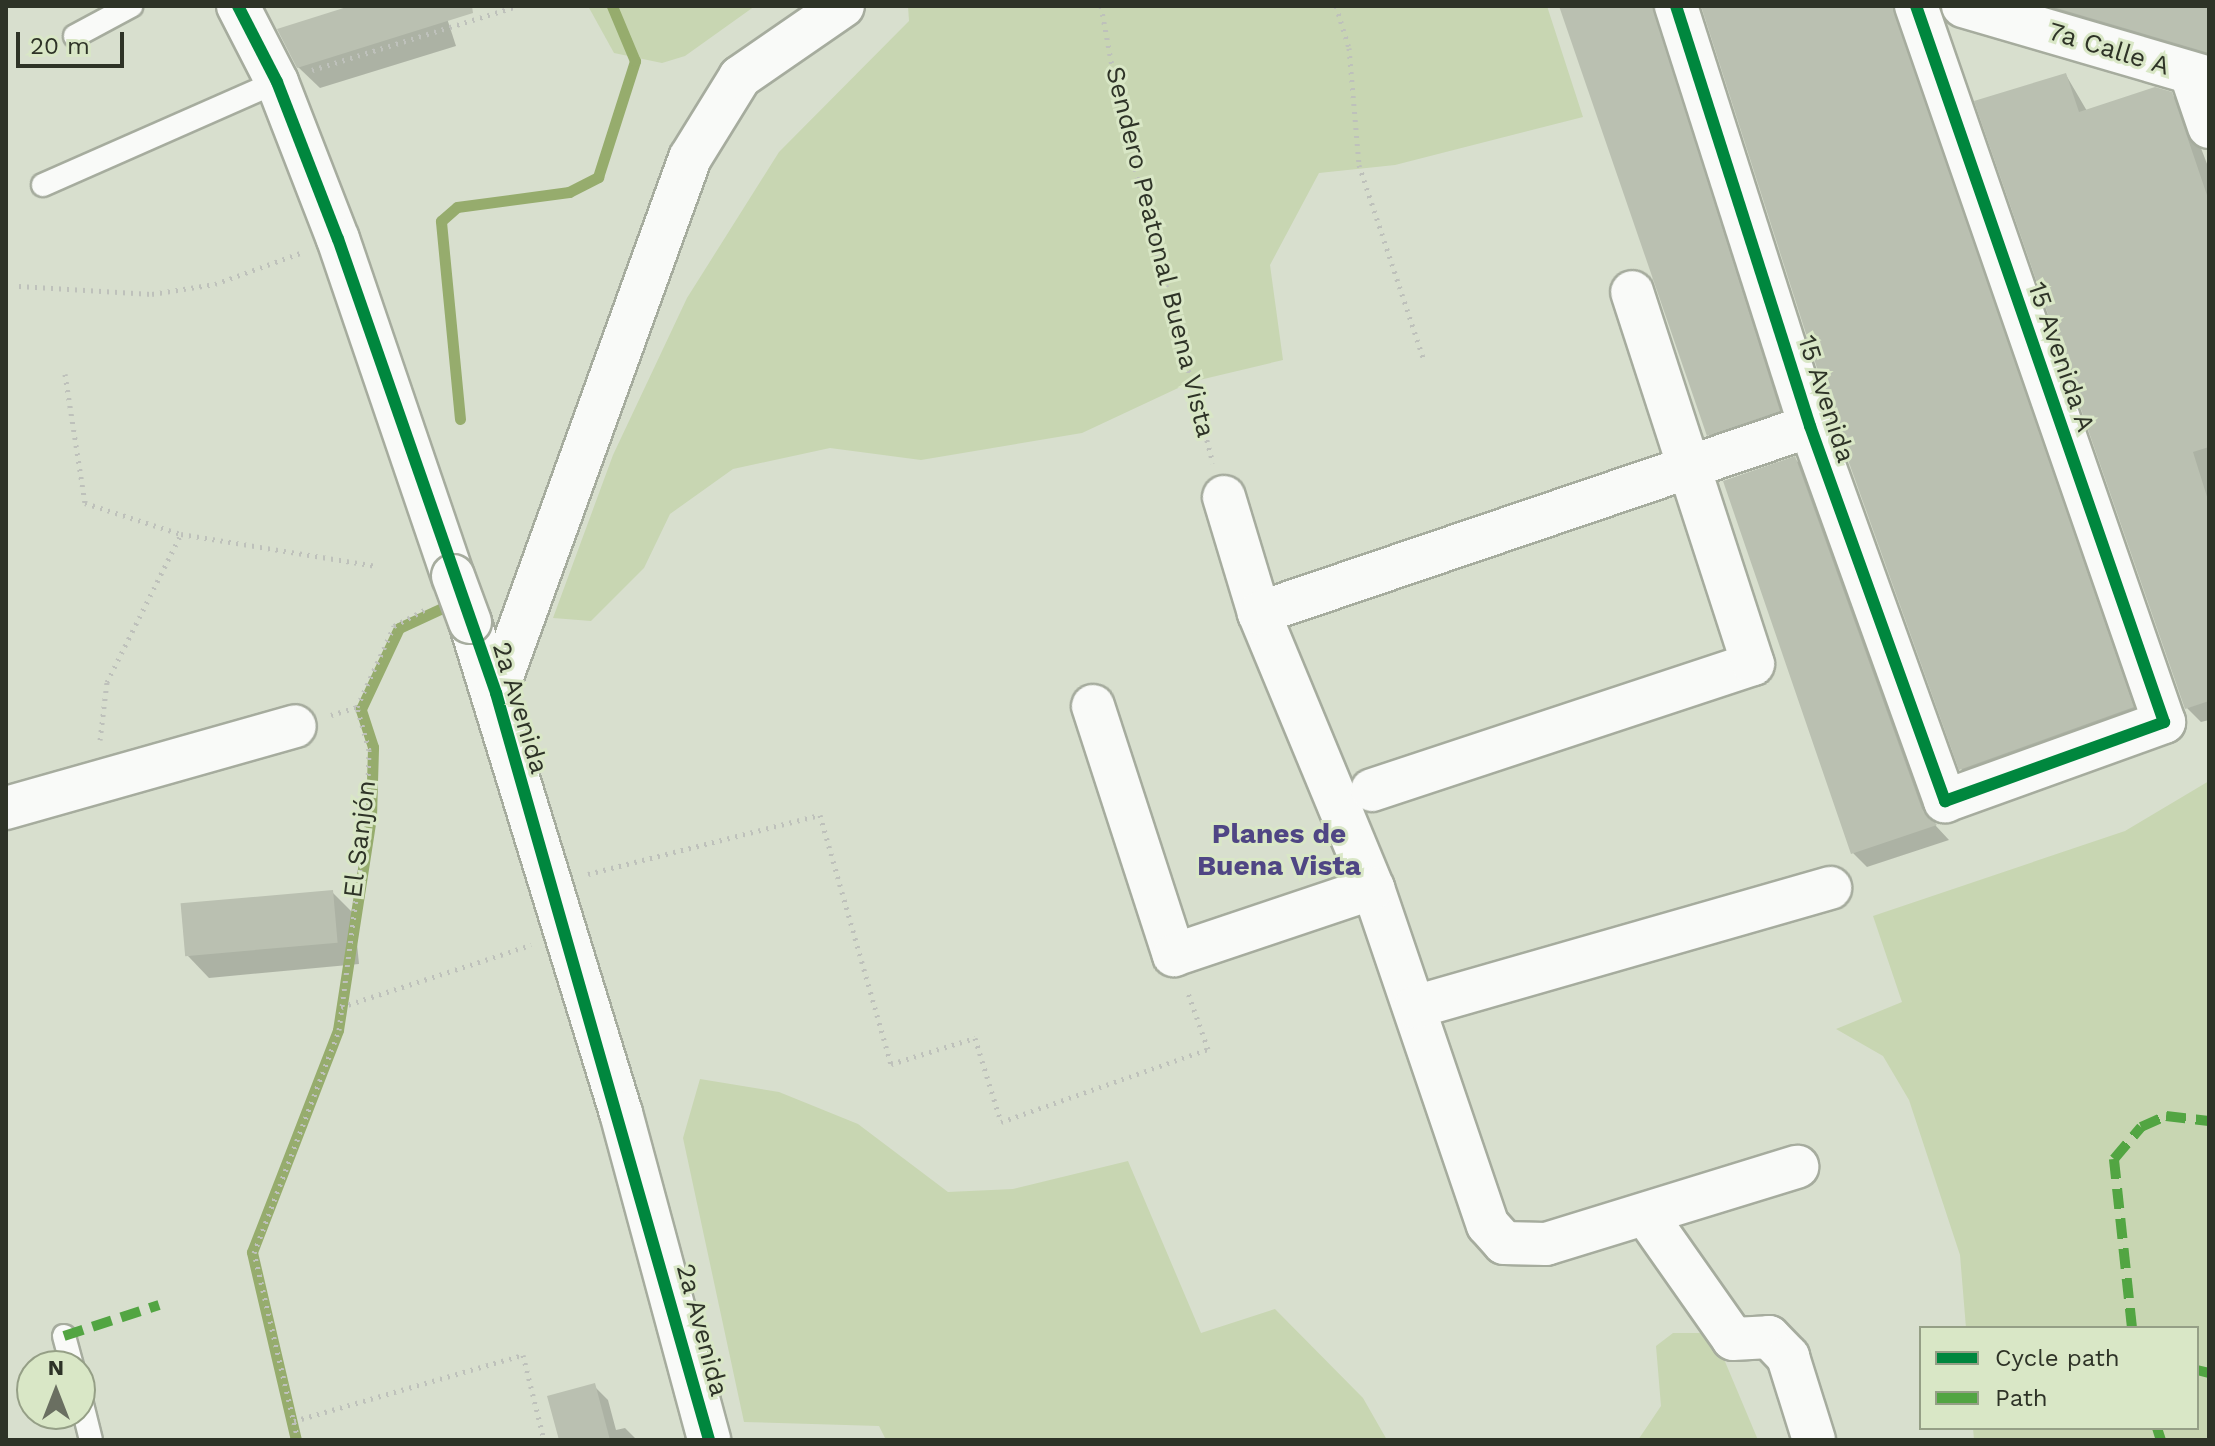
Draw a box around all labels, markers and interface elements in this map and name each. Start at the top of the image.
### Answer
scale bar [20,16,128,66]
street label: 7a Calle A [2044,16,2174,82]
text: 20 m [30,32,90,60]
street label: Sendero Peatonal Buena Vista [1098,62,1222,442]
street label: 15 Avenida A [2020,277,2102,437]
street label: 15 Avenida [1791,331,1861,467]
street label: 2a Avenida [485,638,555,778]
street label: El Sanjón [337,778,383,900]
district label: Planes de Buena Vista [1196,817,1362,883]
street label: 2a Avenida [669,1260,735,1400]
legend [1919,1326,2199,1430]
text: Cycle path [1995,1344,2120,1372]
north arrow [16,1350,96,1430]
text: N [48,1355,64,1380]
text: Path [1995,1384,2048,1412]

